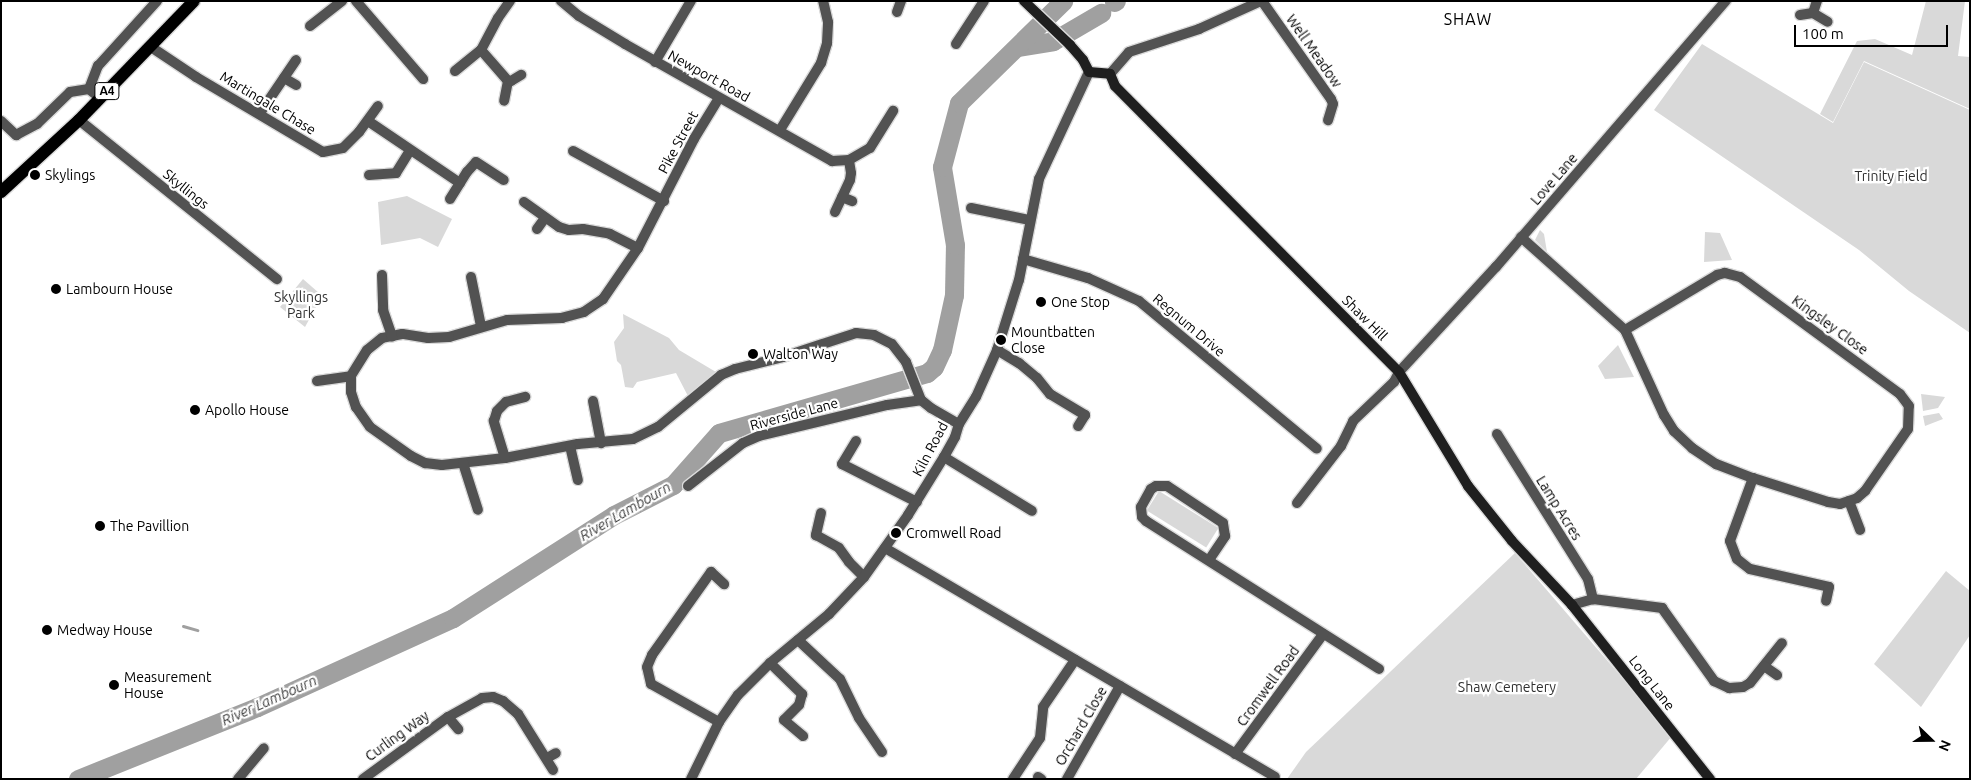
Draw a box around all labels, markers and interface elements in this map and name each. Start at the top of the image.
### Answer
district label: SHAW [1443,9,1493,29]
street label: Well Meadow [1283,11,1345,91]
scale bar [1796,15,1950,47]
text: 100 m [1802,25,1844,42]
street label: Newport Road [665,47,753,105]
street label: Martingale Chase [217,68,319,138]
road number: A4 [93,82,121,100]
street label: Pike Street [654,108,702,176]
street label: Love Lane [1527,150,1581,208]
street label: Skyllings [160,165,212,213]
place label: Skylings [45,167,95,183]
park label: Trinity Field [1854,168,1928,184]
marker: Skylings [29,169,41,181]
place label: Lambourn House [66,281,173,297]
marker: Lambourn House [50,283,62,295]
park label: Skyllings Park [274,289,328,322]
street label: Regnum Drive [1150,290,1228,360]
street label: Shaw Hill [1339,292,1391,344]
street label: Kingsley Close [1789,292,1871,358]
place label: One Stop [1051,294,1110,310]
marker: One Stop [1035,296,1047,308]
place label: Mountbatten Close [1011,324,1095,357]
marker: Mountbatten Close [995,334,1007,346]
place label: Walton Way [763,346,838,362]
marker: Walton Way [747,348,759,360]
street label: Riverside Lane [748,394,840,434]
place label: Apollo House [205,402,289,418]
marker: Apollo House [189,404,201,416]
street label: Kiln Road [909,419,951,479]
street label: Lamp Acres [1533,473,1585,543]
water label: River Lambourn [576,478,674,544]
place label: The Pavillion [110,518,189,534]
marker: The Pavillion [94,520,106,532]
place label: Cromwell Road [906,525,1002,541]
marker: Cromwell Road [890,527,902,539]
place label: Medway House [57,622,153,638]
marker: Medway House [41,624,53,636]
street label: Cromwell Road [1233,642,1303,730]
street label: Long Lane [1625,652,1679,714]
place label: Measurement House [124,669,211,702]
water label: River Lambourn [218,671,320,729]
marker: Measurement House [108,679,120,691]
park label: Shaw Cemetery [1458,679,1556,695]
street label: Orchard Close [1052,683,1110,769]
street label: Curling Way [362,707,432,765]
north arrow [1906,715,1956,765]
text: N [1936,738,1954,753]

